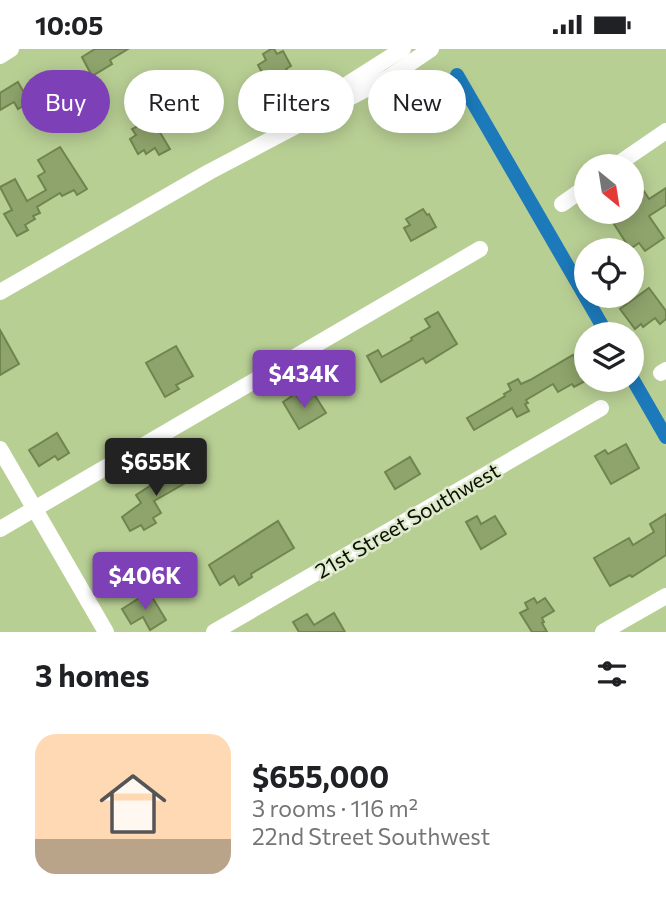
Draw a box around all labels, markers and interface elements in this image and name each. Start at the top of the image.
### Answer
text: 10:05 [35,9,103,40]
chip: Buy [21,70,110,133]
chip: Rent [124,70,224,133]
chip: Filters [238,70,354,133]
chip: New [368,70,466,133]
north arrow [574,154,644,224]
map controls [574,154,644,392]
button: locate [574,238,644,308]
button: layers [574,322,644,392]
pin: $434K [255,351,353,410]
text: $434K [269,359,339,387]
pin: $655K [107,439,205,498]
text: $655K [121,447,191,475]
street label: 21st Street Southwest [310,457,504,583]
pin: $406K [96,553,194,612]
text: $406K [109,561,181,589]
icon: filters [593,655,631,693]
text: 3 homes [35,656,149,693]
text: $655,000 [252,757,389,794]
icon: home [91,762,175,846]
text: 3 rooms · 116 m² [252,794,418,822]
text: 22nd Street Southwest [252,822,490,850]

